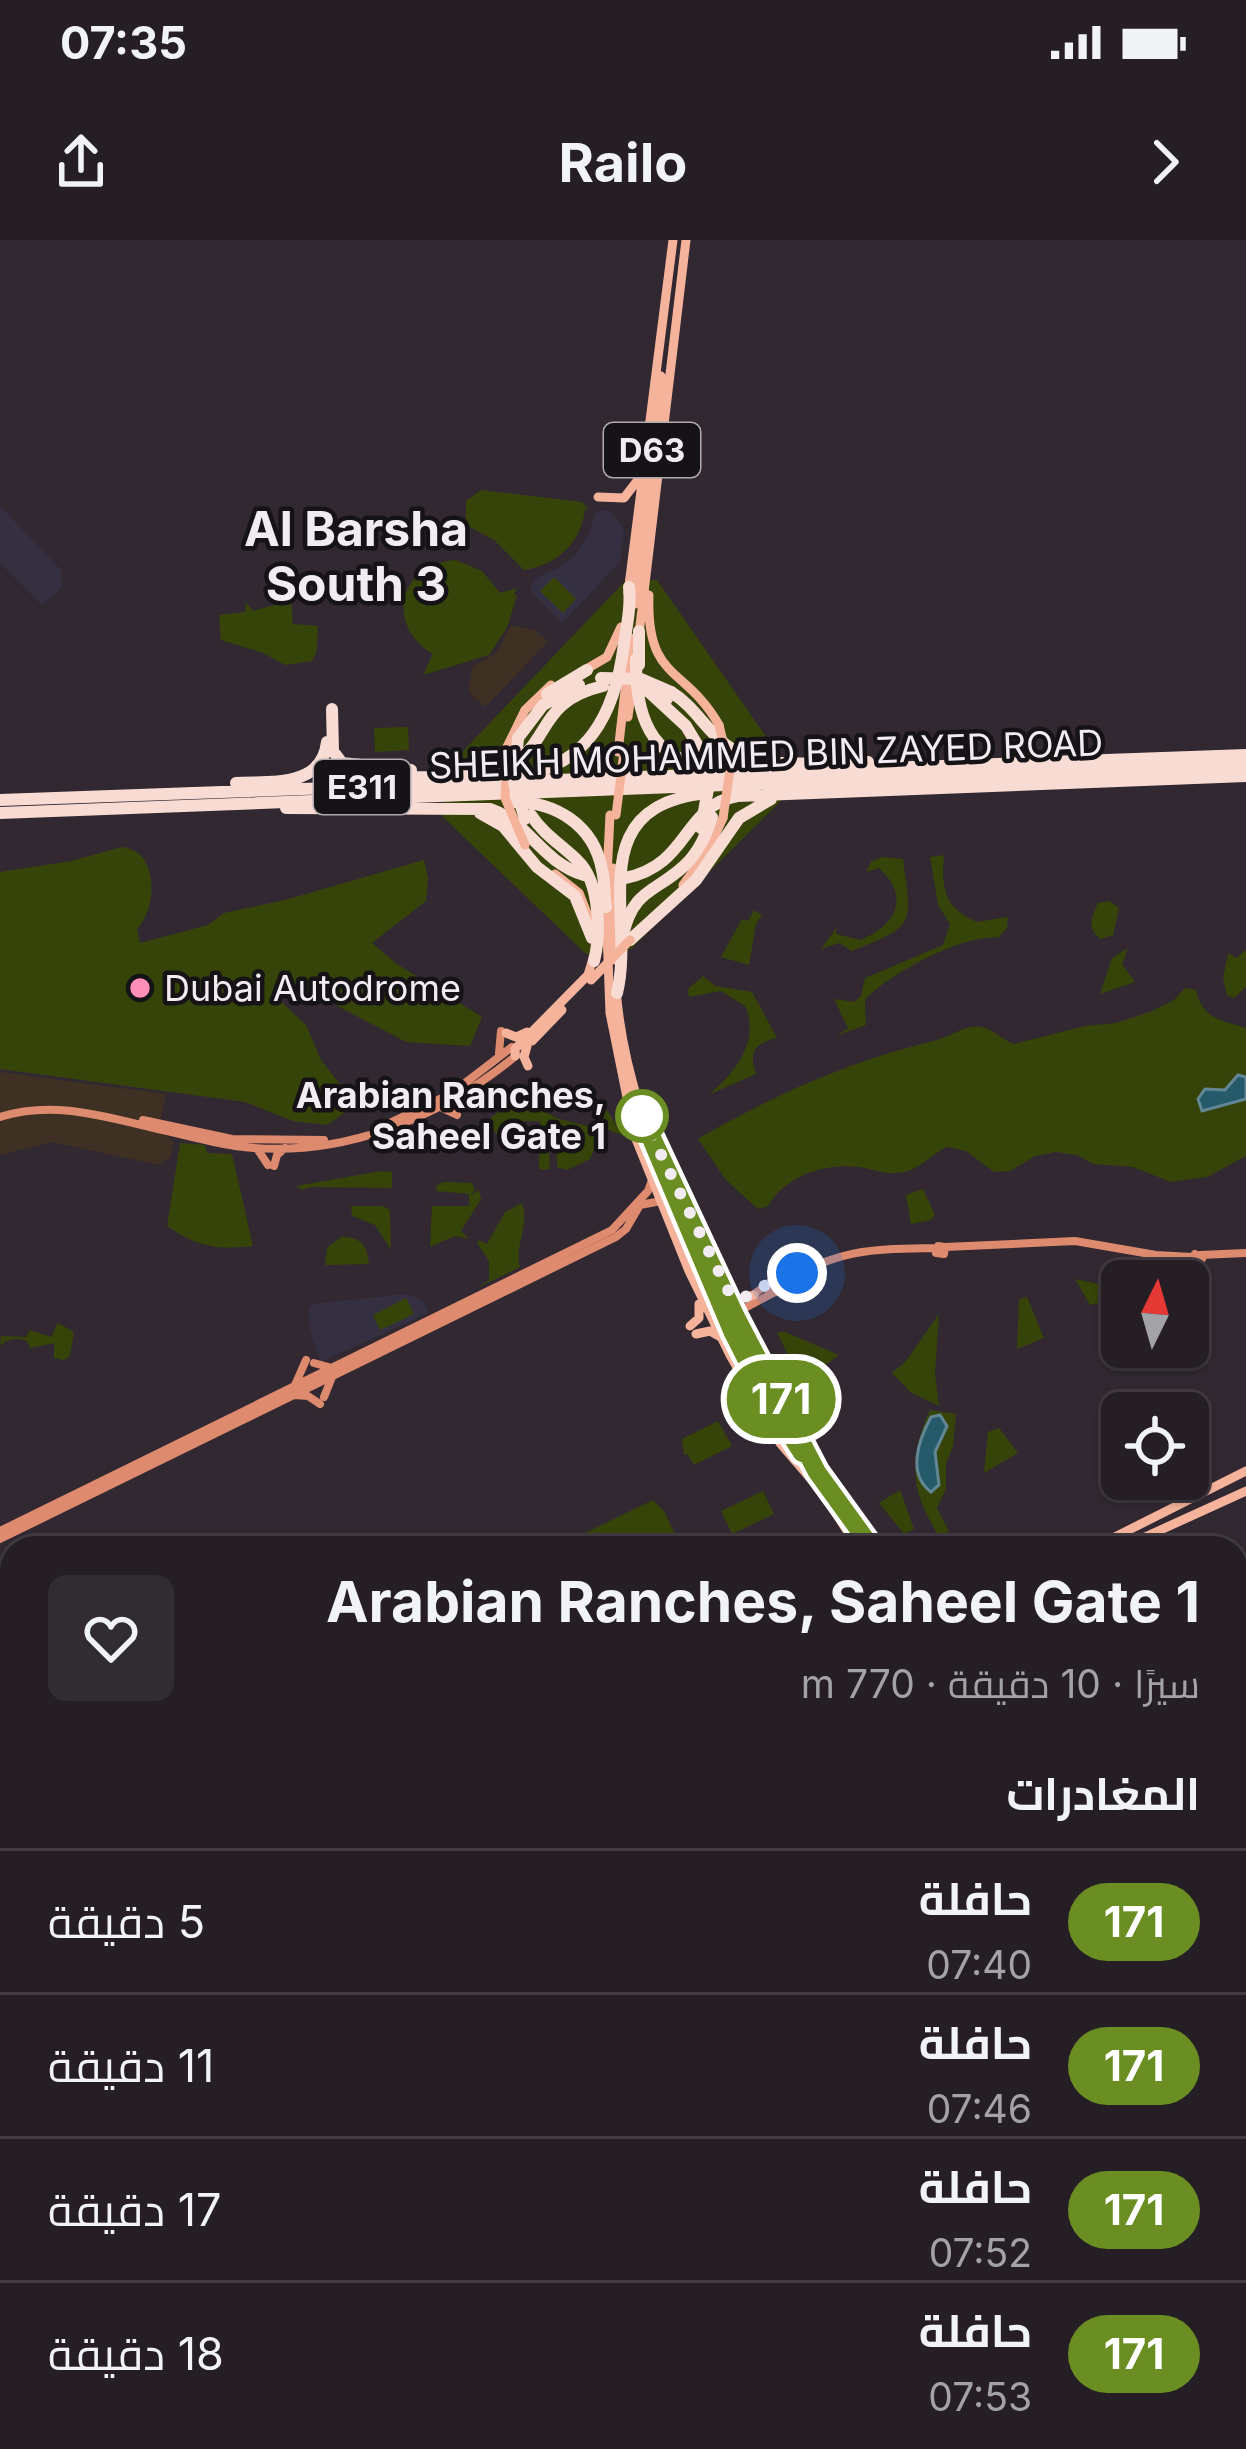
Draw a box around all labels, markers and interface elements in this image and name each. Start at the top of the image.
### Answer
text: 07:35 [60,15,187,70]
icon: share [48,129,114,195]
icon: forward [1132,129,1198,195]
text: Railo [559,130,687,195]
road number: D63 [604,423,700,477]
district label: Al Barsha South 3 [244,499,468,613]
street label: SHEIKH MOHAMMED BIN ZAYED ROAD [428,720,1104,788]
road number: E311 [314,760,410,814]
place label: Dubai Autodrome [164,966,461,1010]
marker: Dubai Autodrome [127,975,153,1001]
place label: Arabian Ranches, Saheel Gate 1 [296,1073,606,1158]
marker: Arabian Ranches, Saheel Gate 1 [617,1091,667,1141]
your location [767,1243,827,1303]
north arrow [1101,1260,1209,1368]
map controls [1101,1260,1209,1500]
line badge: 171 [712,1360,850,1438]
text: 171 [751,1373,811,1424]
button: locate [1101,1392,1209,1500]
text: Arabian Ranches, Saheel Gate 1 [326,1567,1200,1636]
button: heart [48,1575,174,1701]
text: سيرًا · 10 دقيقة · 770 m [801,1660,1200,1707]
text: المغادرات [1006,1766,1200,1821]
text: حافلة [919,1871,1032,1926]
text: 5 دقيقة [48,1894,205,1949]
text: 171 [1104,1896,1164,1947]
text: 07:40 [926,1941,1032,1988]
text: حافلة [919,2015,1032,2070]
text: 11 دقيقة [48,2038,214,2093]
text: 171 [1104,2040,1164,2091]
text: 07:46 [927,2085,1032,2132]
text: حافلة [919,2159,1032,2214]
text: 17 دقيقة [48,2182,221,2237]
text: 171 [1104,2184,1164,2235]
text: 07:52 [929,2229,1032,2276]
text: حافلة [919,2303,1032,2358]
text: 18 دقيقة [48,2326,224,2381]
text: 171 [1104,2328,1164,2379]
text: 07:53 [928,2373,1032,2420]

